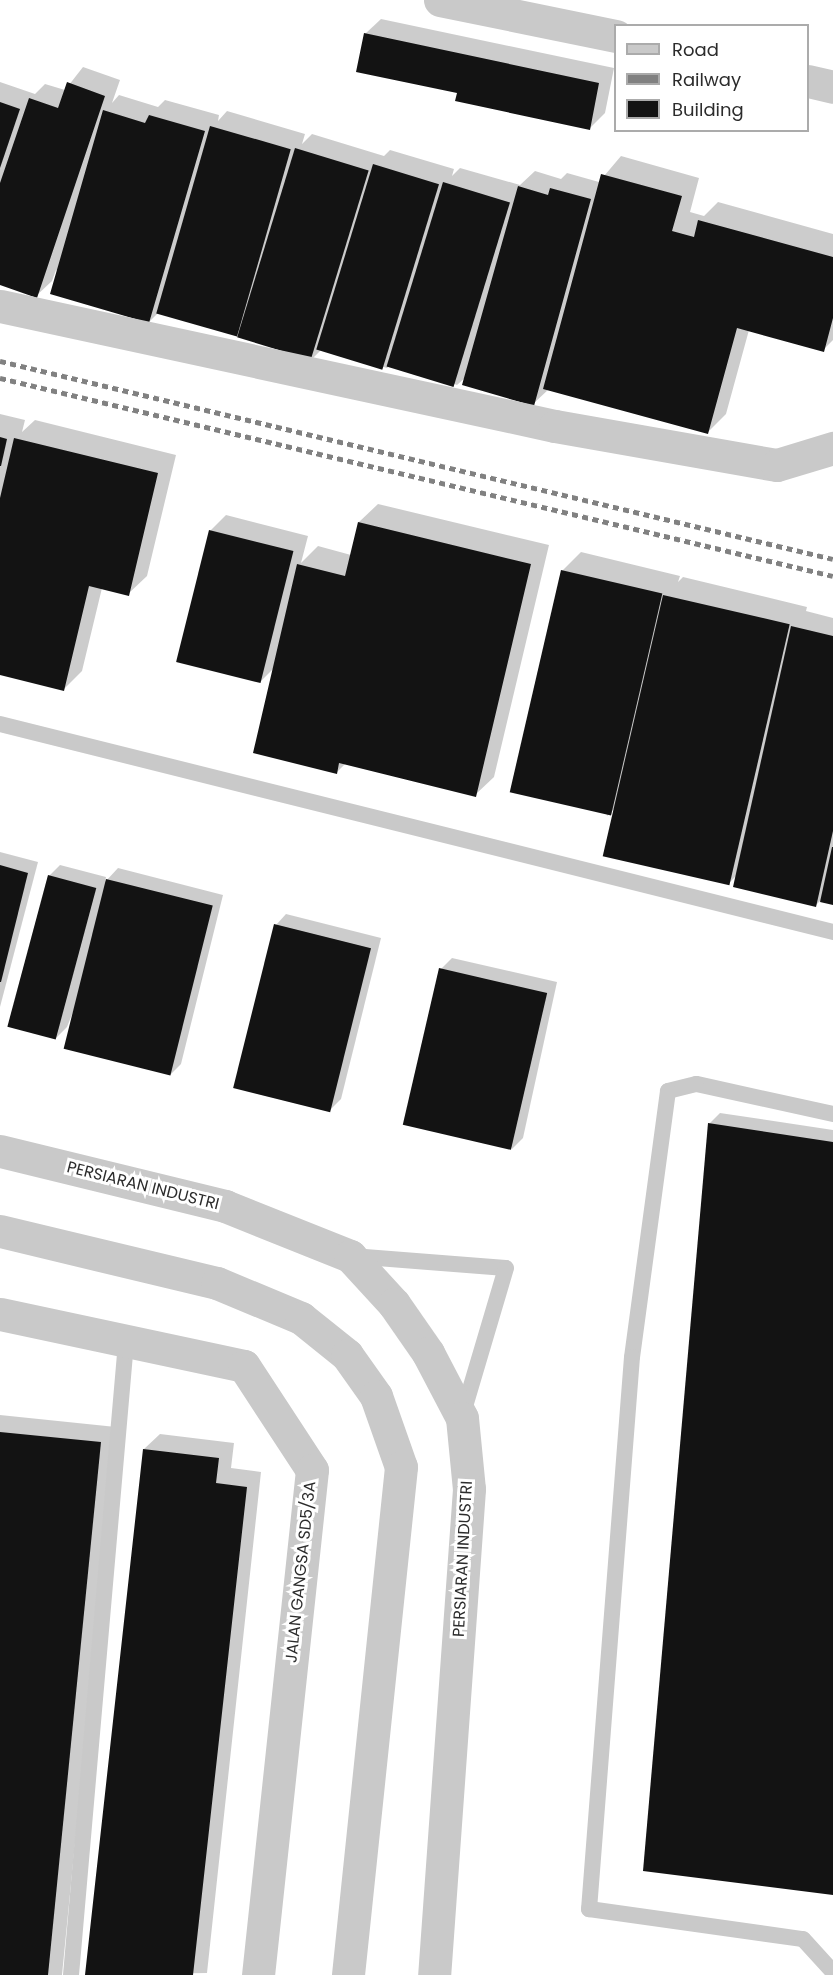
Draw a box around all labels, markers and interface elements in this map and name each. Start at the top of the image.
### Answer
legend [614,24,809,132]
text: Road [672,37,719,62]
text: Railway [672,67,741,92]
text: Building [672,97,744,122]
street label: PERSIARAN INDUSTRI [65,1158,221,1214]
street label: JALAN GANGSA SD5/3A [282,1480,320,1664]
street label: PERSIARAN INDUSTRI [449,1480,477,1638]

